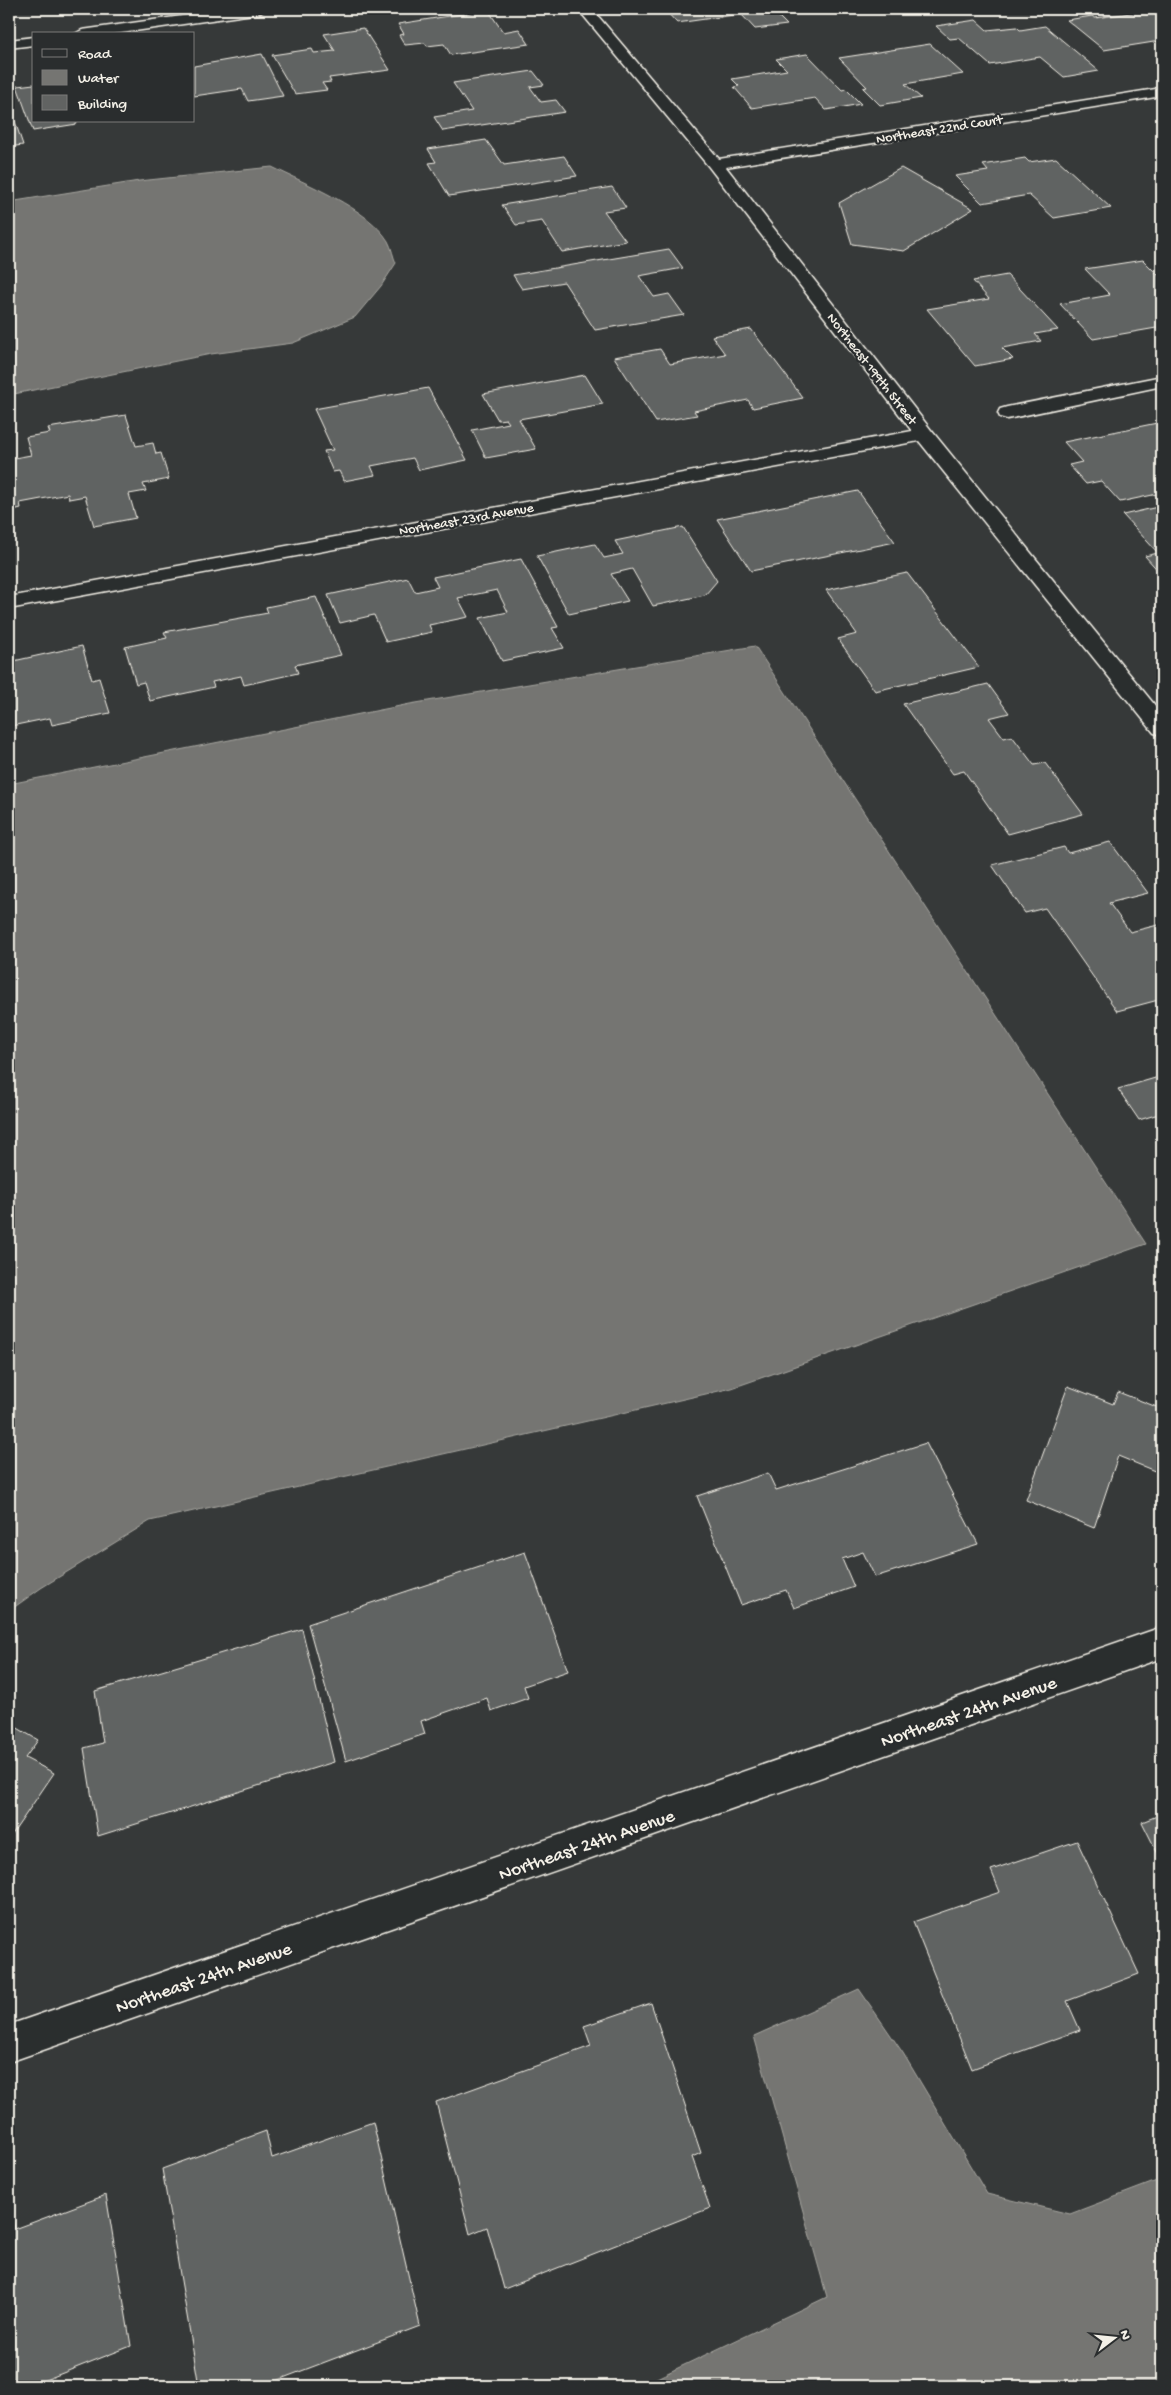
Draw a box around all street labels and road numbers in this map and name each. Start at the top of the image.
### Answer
street label: Northeast 22nd Court [875,112,1005,149]
street label: Northeast 199th Street [822,310,921,430]
street label: Northeast 23rd Avenue [398,500,536,541]
street label: Northeast 24th Avenue [878,1672,1060,1754]
street label: Northeast 24th Avenue [496,1805,678,1887]
street label: Northeast 24th Avenue [113,1938,295,2020]

